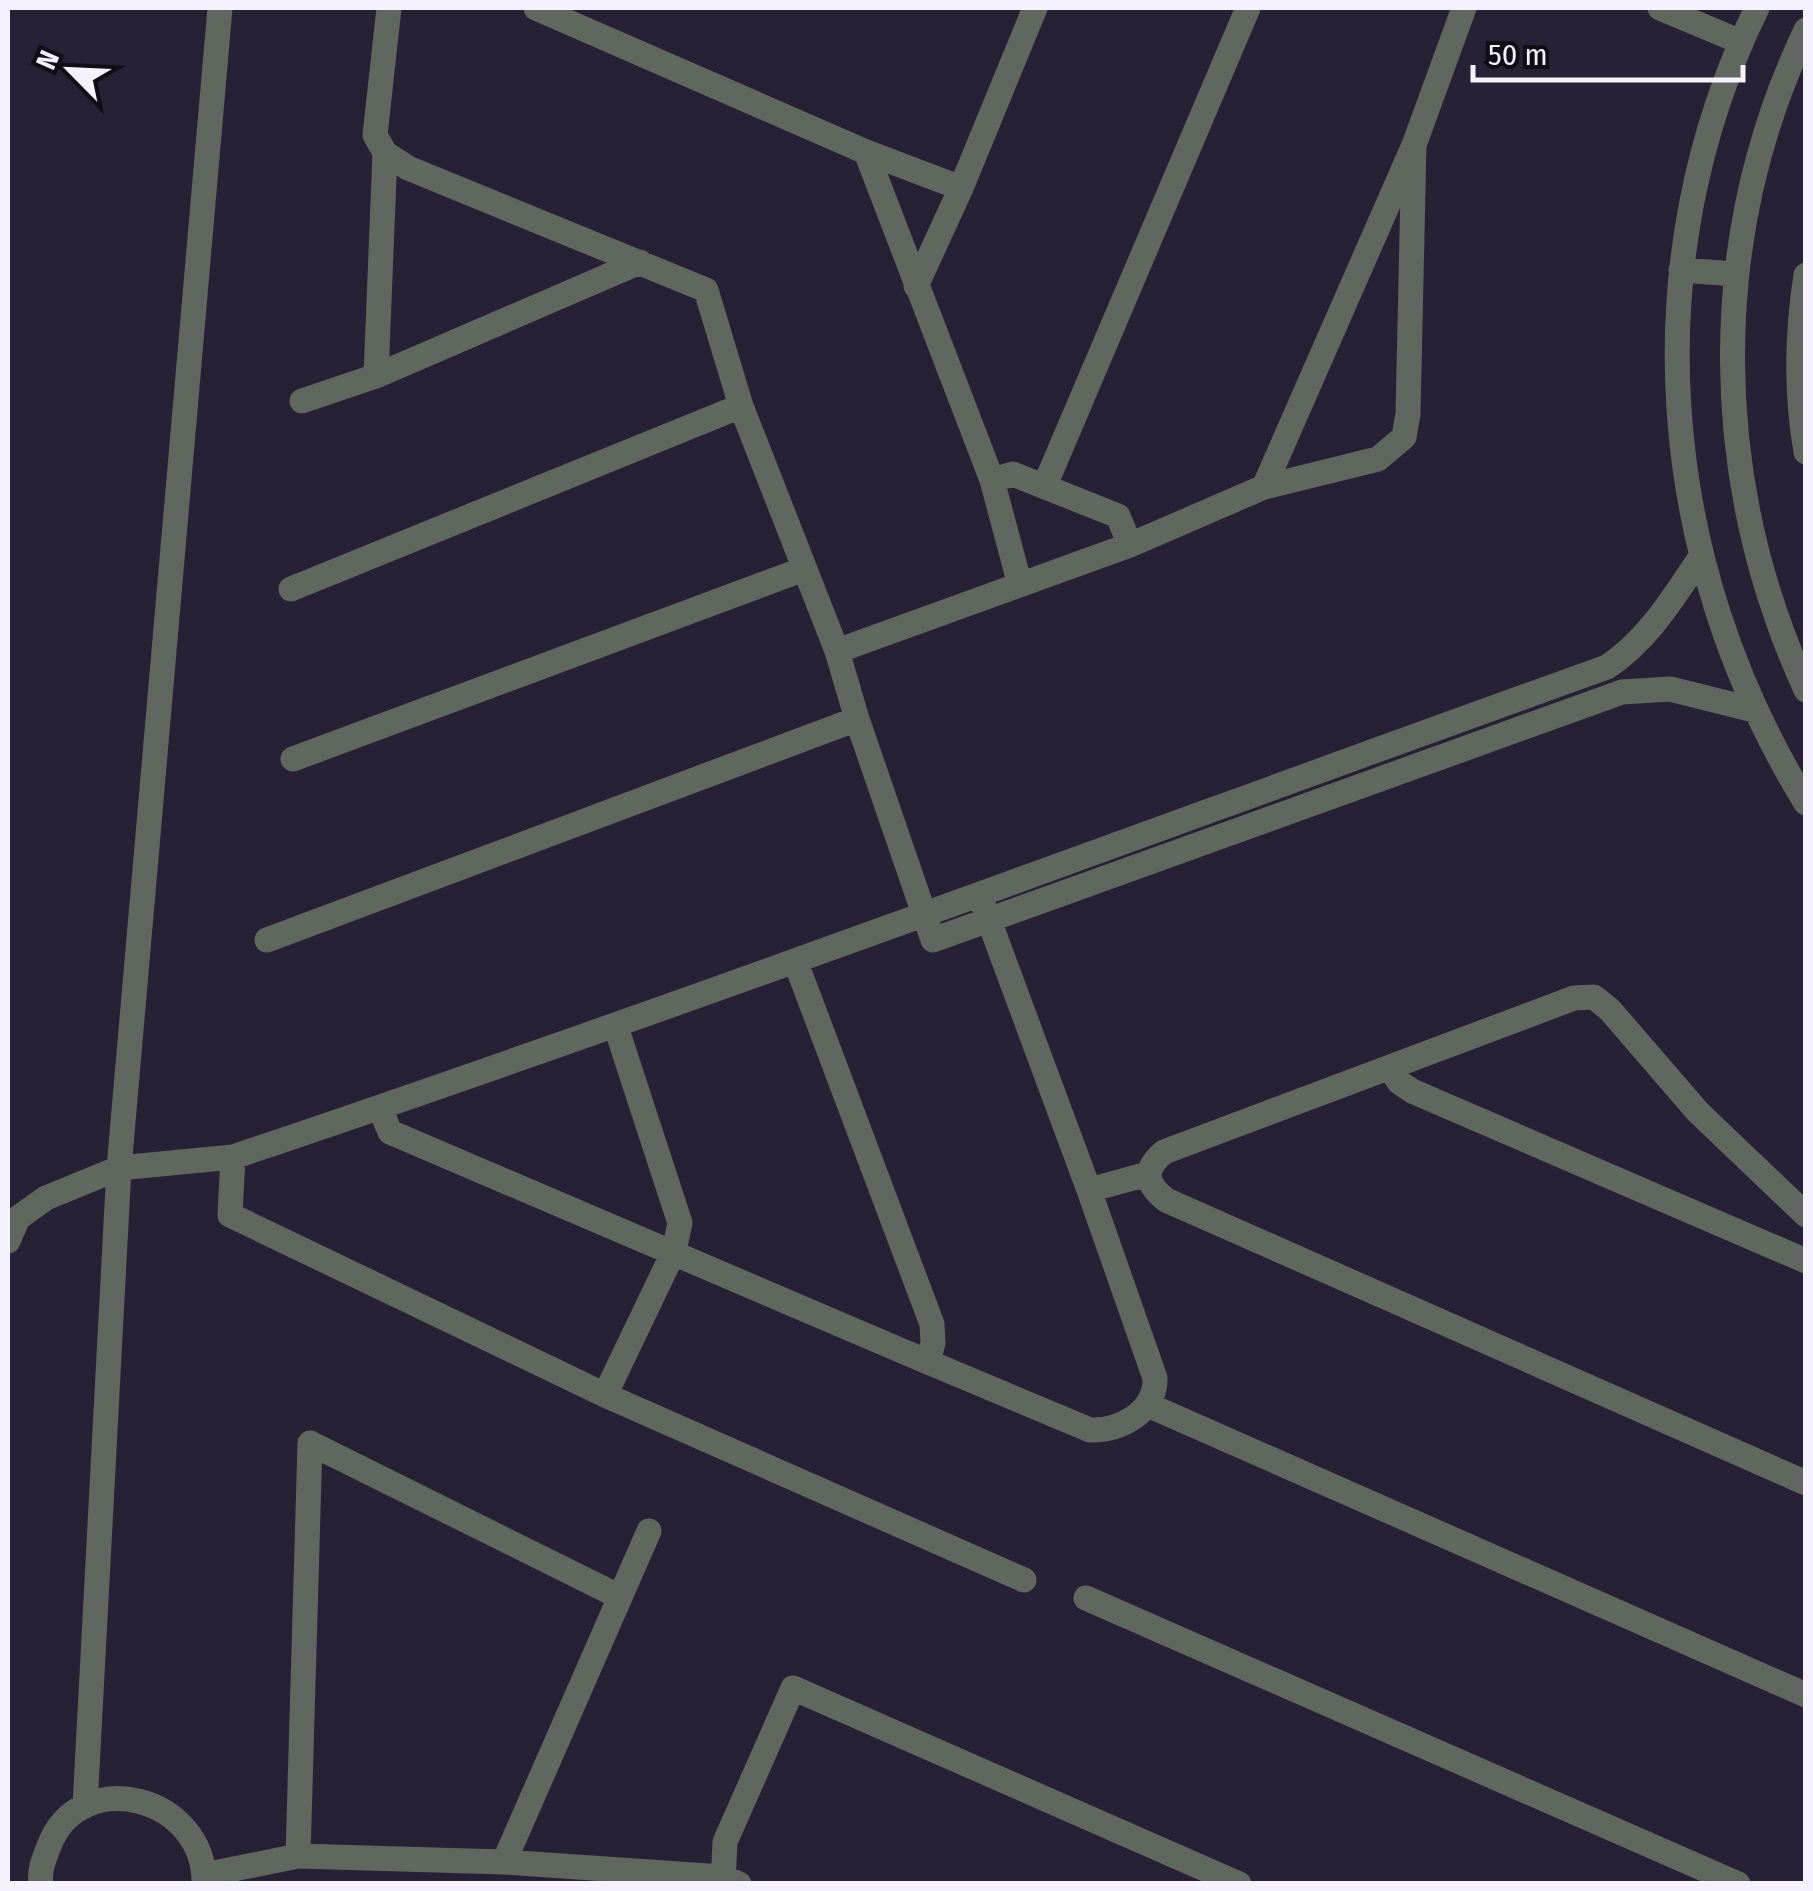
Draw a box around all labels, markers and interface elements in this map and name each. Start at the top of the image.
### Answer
north arrow [20,20,120,120]
scale bar [1473,20,1743,82]
text: 50 m [1488,37,1548,73]
text: N [29,46,66,74]

